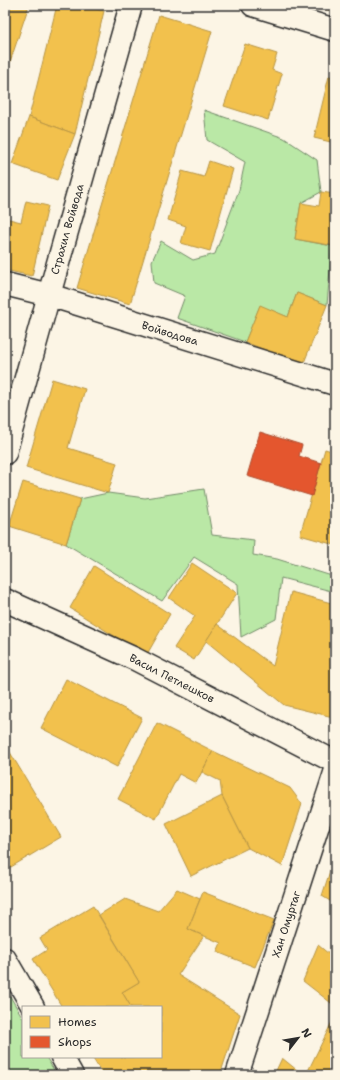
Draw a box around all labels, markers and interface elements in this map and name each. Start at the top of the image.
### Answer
street label: Страхил Войвода [47,182,88,276]
street label: Войводова [140,318,200,349]
street label: Васил Петлешков [127,650,217,707]
street label: Хан Омуртаг [269,889,304,959]
legend [22,1006,162,1058]
text: Homes [58,1014,97,1030]
north arrow [278,1018,318,1058]
text: N [297,1026,315,1041]
text: Shops [58,1034,92,1050]

